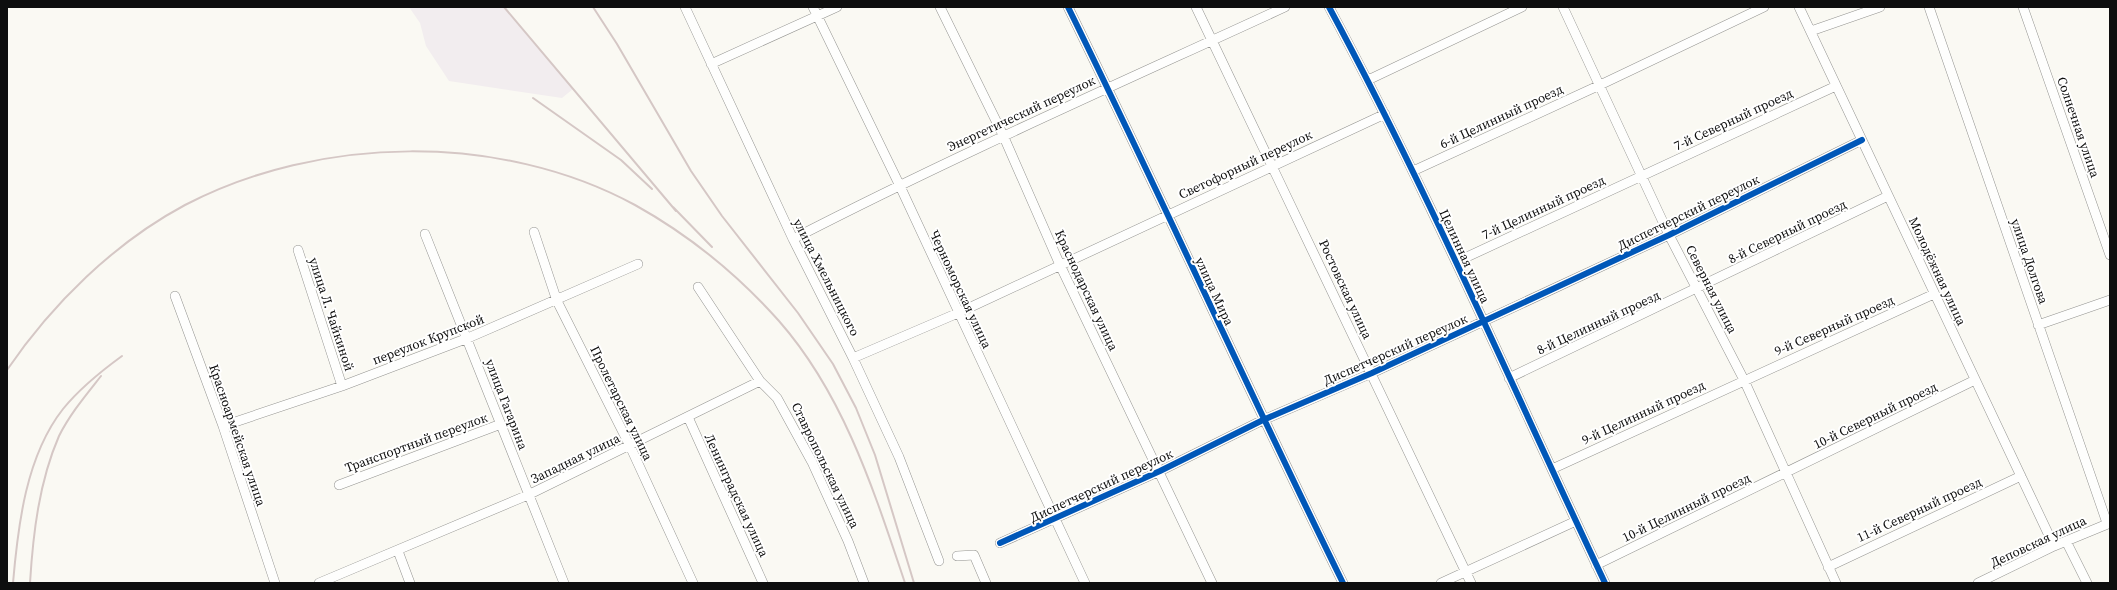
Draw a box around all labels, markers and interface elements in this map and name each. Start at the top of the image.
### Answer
street label: Энергетический переулок [945,72,1098,155]
street label: Солнечная улица [2053,74,2104,180]
street label: 6-й Целинный проезд [1437,80,1566,152]
street label: 7-й Северный проезд [1671,84,1795,154]
street label: Светофорный переулок [1176,126,1315,203]
street label: 7-й Целинный проезд [1479,171,1608,243]
street label: Диспетчерский переулок [1614,171,1762,254]
street label: 8-й Северный проезд [1725,195,1849,267]
street label: Целинная улица [1435,207,1494,306]
street label: Молодёжная улица [1905,214,1970,329]
street label: улица Хмельницкого [790,216,864,339]
street label: улица Долгова [2007,216,2052,306]
street label: Черноморская улица [926,227,996,352]
street label: Краснодарская улица [1051,227,1122,354]
street label: Ростовская улица [1315,237,1376,342]
street label: Северная улица [1682,242,1741,337]
street label: улица Мира [1191,254,1238,329]
street label: улица Л. Чайкиной [305,255,358,373]
street label: 8-й Целинный проезд [1534,286,1663,358]
street label: 9-й Северный проезд [1772,291,1897,360]
street label: переулок Крупской [370,310,486,369]
street label: Диспетчерский переулок [1321,310,1470,389]
street label: Пролетарская улица [586,343,657,464]
street label: улица Гагарина [481,356,532,452]
street label: Красноармейская улица [205,362,270,509]
street label: 9-й Целинный проезд [1579,376,1708,448]
street label: 10-й Северный проезд [1810,378,1940,453]
street label: Ставропольская улица [788,399,864,531]
street label: Транспортный переулок [342,409,490,476]
street label: Западная улица [528,429,623,487]
street label: Ленинградская улица [701,431,773,560]
street label: Диспетчерский переулок [1027,445,1175,526]
street label: 10-й Целинный проезд [1619,469,1753,546]
street label: 11-й Северный проезд [1854,473,1984,546]
street label: Деповская улица [1988,512,2089,571]

